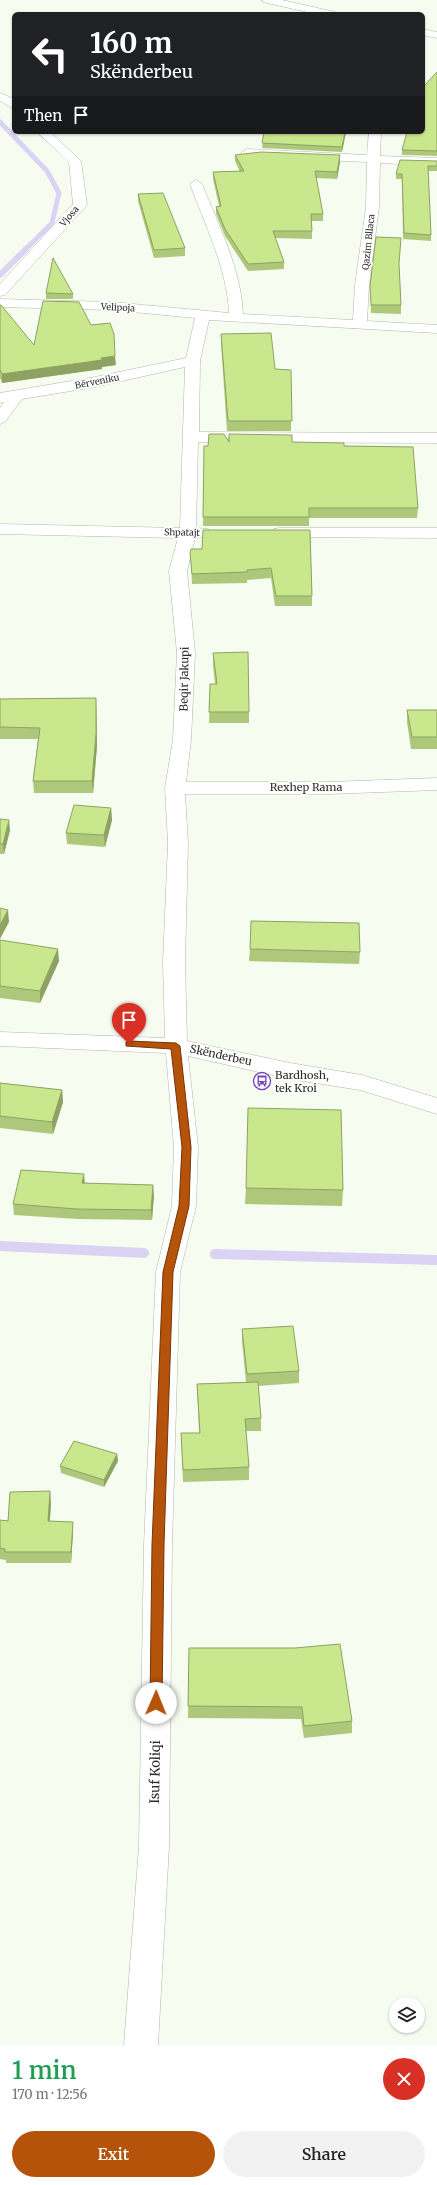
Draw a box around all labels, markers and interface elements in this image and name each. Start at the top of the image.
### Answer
text: 160 m [90,25,172,61]
icon: left [24,28,76,80]
text: Skënderbeu [90,60,193,83]
icon: arrive [70,104,92,126]
text: Then [24,106,62,125]
street label: Vjosa [57,203,81,229]
street label: Qazim Bllaca [360,213,376,270]
street label: Velipoja [100,301,136,313]
street label: Bërveniku [74,371,121,391]
street label: Shpatajt [164,526,201,538]
street label: Beqir Jakupi [176,646,192,712]
street label: Rexhep Rama [270,780,342,794]
pin [112,1003,146,1044]
icon: arrive [118,1009,140,1031]
street label: Skënderbeu [189,1042,253,1068]
place label: Bardhosh, tek Kroi [275,1068,329,1095]
bus stop icon: Bardhosh, tek Kroi [252,1071,272,1091]
position arrow [135,1682,177,1724]
street label: Isuf Koliqi [146,1740,164,1804]
map controls [389,1997,425,2033]
button: layers [389,1997,425,2033]
text: 1 min [12,2055,77,2086]
button: close [383,2058,425,2100]
text: 170 m · 12:56 [12,2086,87,2103]
button: Exit [12,2131,215,2177]
button: Share [223,2131,425,2177]

